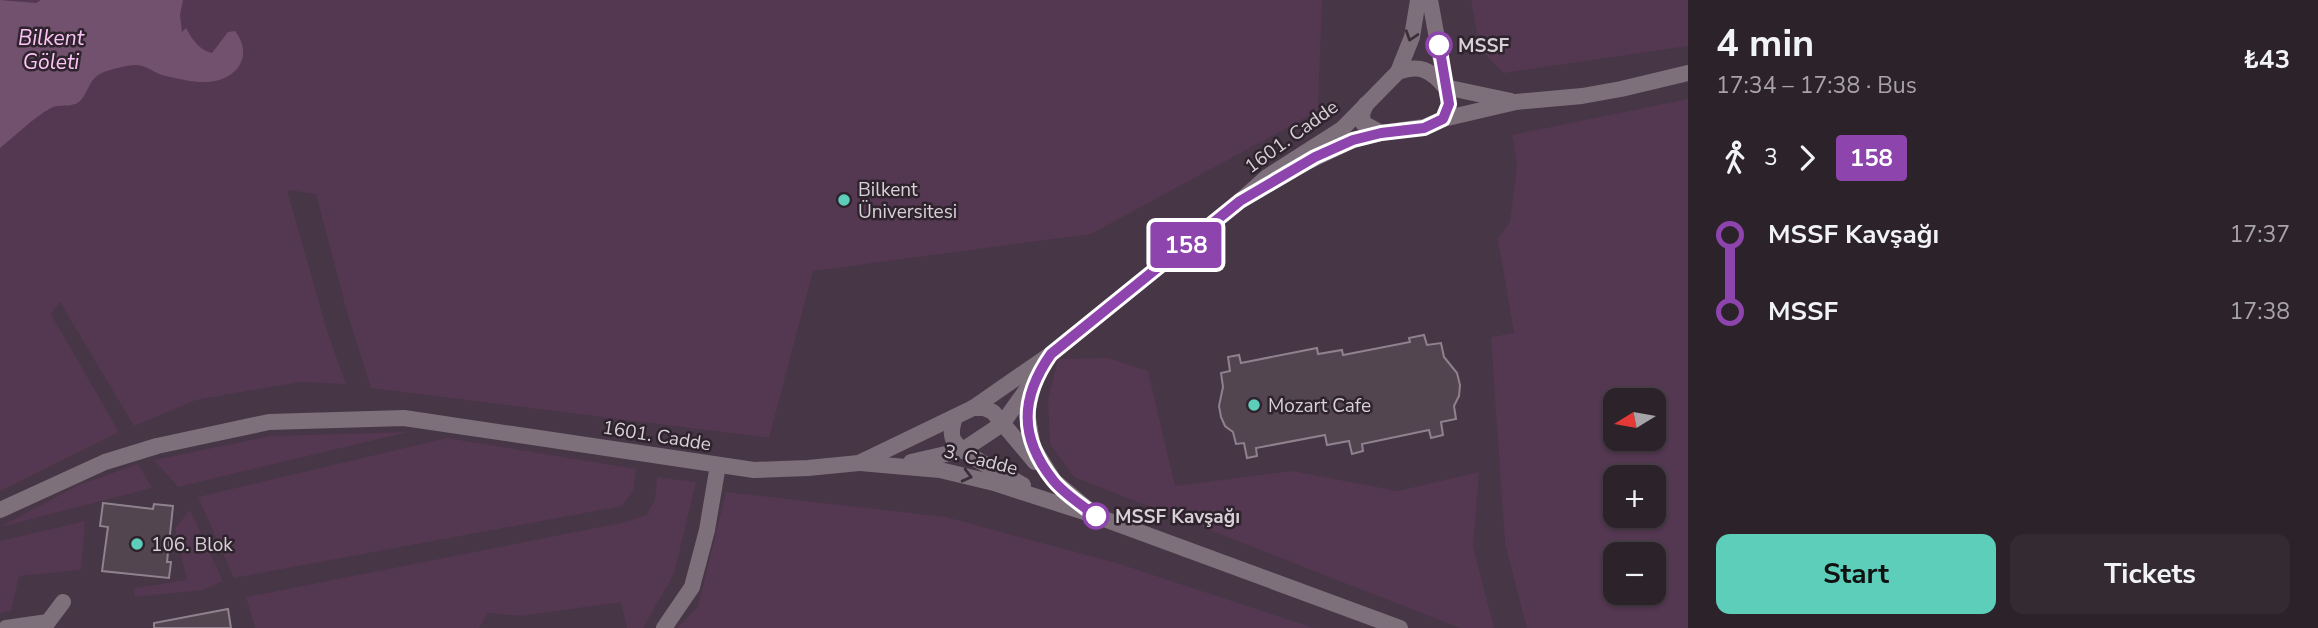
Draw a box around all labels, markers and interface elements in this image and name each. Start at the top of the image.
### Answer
text: 4 min [1716,18,1814,69]
water label: Bilkent Göleti [18,24,85,76]
one-way arrow [1405,30,1419,42]
marker: MSSF [1426,32,1452,58]
place label: MSSF [1458,33,1509,59]
text: ₺43 [2243,42,2290,77]
text: 17:34 – 17:38 · Bus [1716,70,1917,101]
street label: 1601. Cadde [1240,94,1344,180]
icon: walk [1716,139,1754,177]
icon: forward [1788,139,1826,177]
text: 3 [1764,142,1778,173]
text: 158 [1850,142,1893,174]
place label: Bilkent Üniversitesi [858,177,957,225]
marker: Bilkent Üniversitesi [836,192,852,208]
text: MSSF Kavşağı [1768,217,1939,252]
text: 17:37 [2230,219,2290,250]
line badge: 158 [1146,222,1226,268]
text: 158 [1164,229,1208,261]
text: MSSF [1768,294,1838,329]
text: 17:38 [2230,296,2290,327]
north arrow [1603,388,1666,452]
map controls [1603,388,1666,605]
place label: Mozart Cafe [1268,393,1371,419]
marker: Mozart Cafe [1246,397,1262,413]
street label: 1601. Cadde [601,415,713,457]
street label: 3. Cadde [941,438,1021,482]
button: + [1603,465,1666,528]
one-way arrow [961,468,973,482]
marker: MSSF Kavşağı [1083,503,1109,529]
place label: MSSF Kavşağı [1115,504,1240,530]
place label: 106. Blok [151,532,233,558]
button: Start [1716,534,1996,614]
button: Tickets [2010,534,2290,614]
marker: 106. Blok [129,536,145,552]
button: − [1603,542,1666,605]

